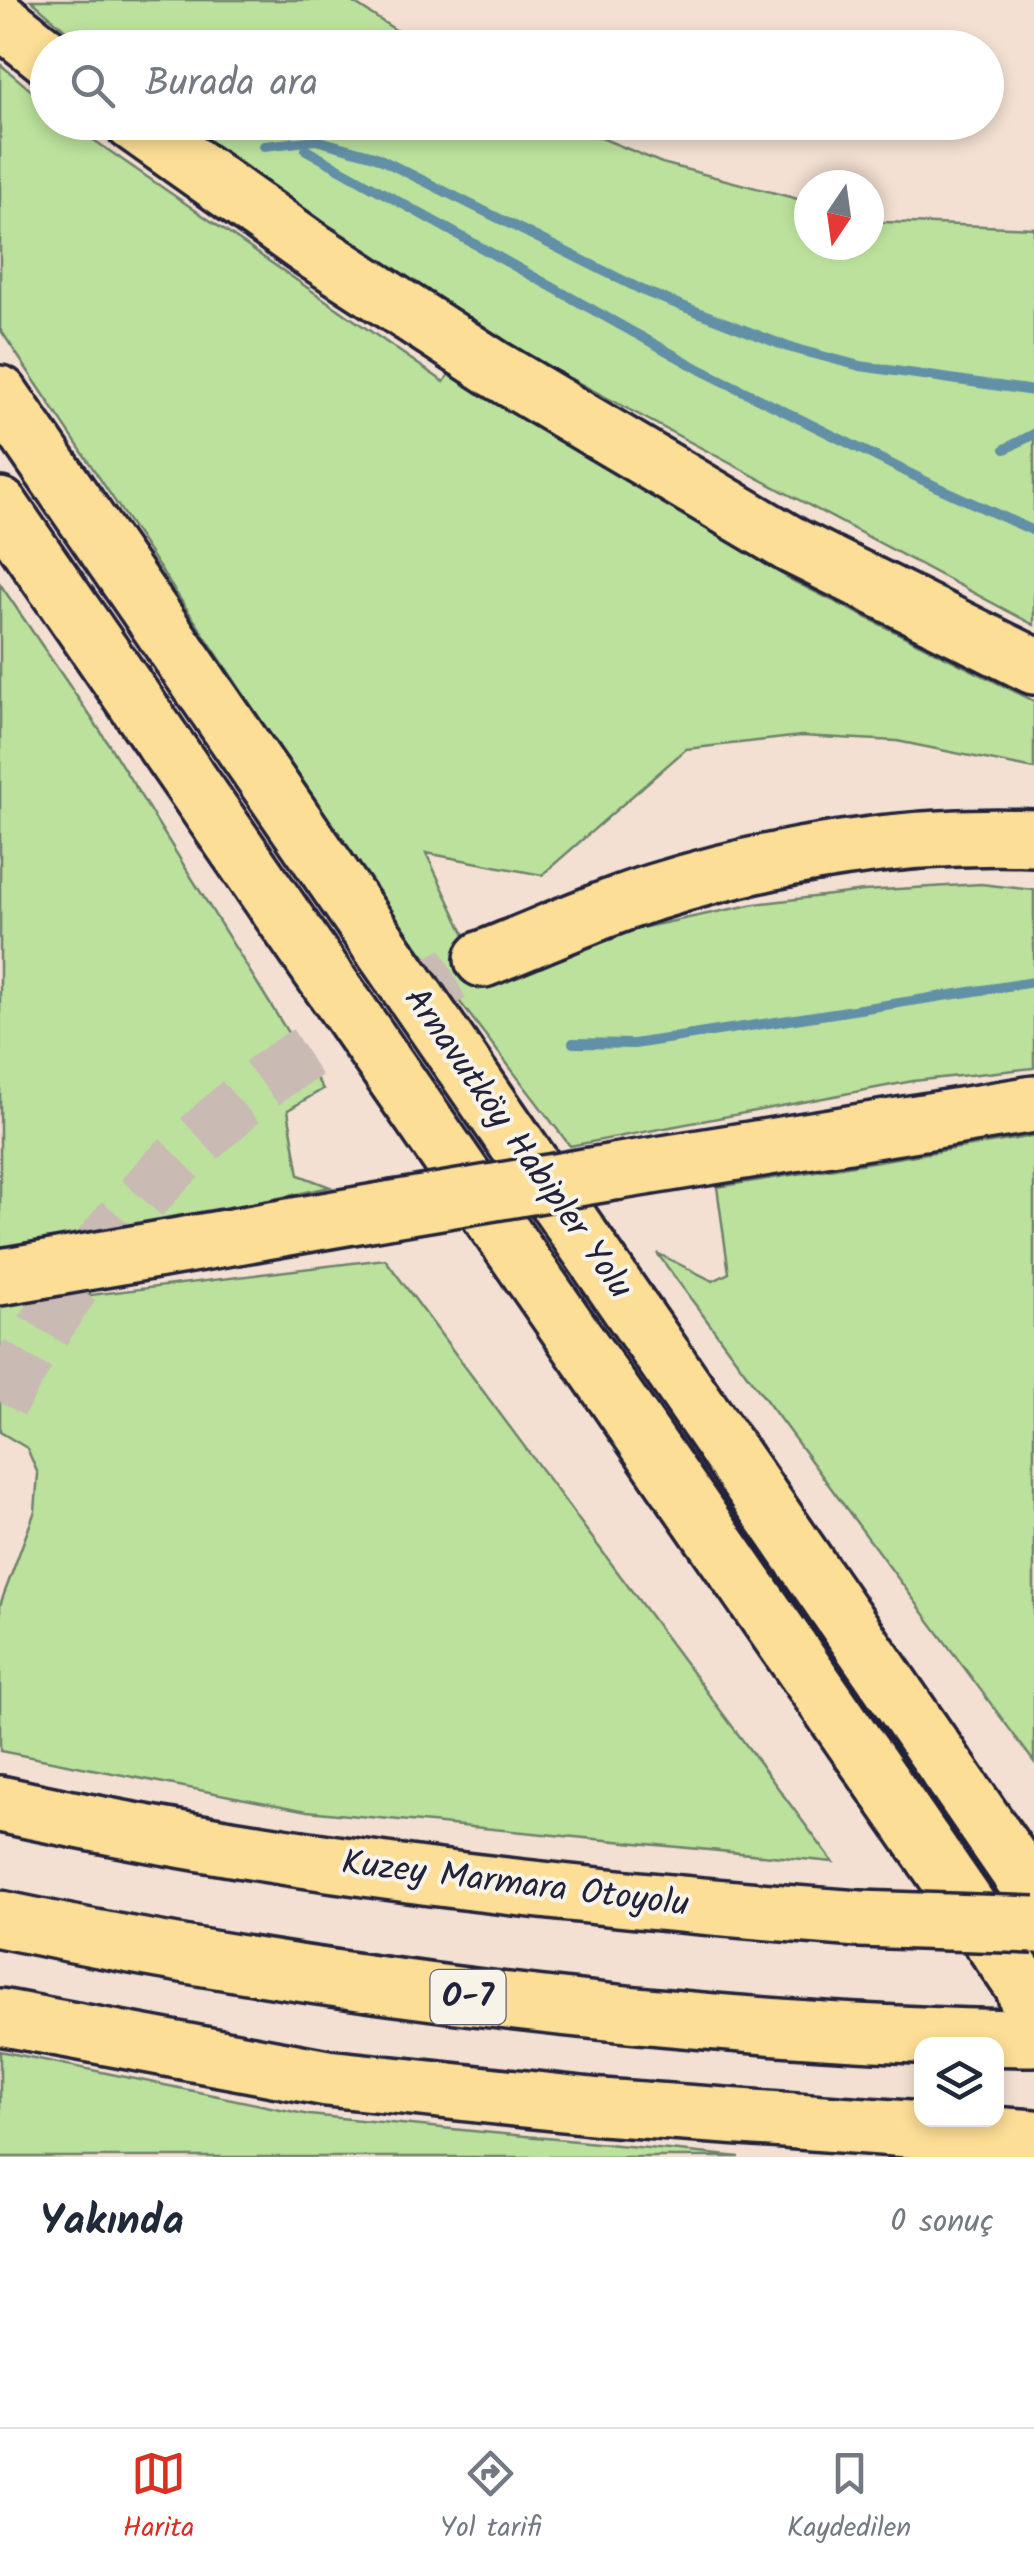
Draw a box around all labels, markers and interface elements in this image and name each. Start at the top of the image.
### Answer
search box [30,30,1004,140]
text: Burada ara [145,55,318,115]
icon: search [65,58,120,113]
north arrow [794,170,884,260]
street label: Arnavutköy Habipler Yolu [388,976,646,1312]
street label: Kuzey Marmara Otoyolu [338,1836,692,1934]
road number: O-7 [430,1970,506,2024]
map controls [914,2037,1004,2127]
button: layers [914,2037,1004,2127]
text: Yakında [40,2189,184,2256]
text: 0 sonuç [890,2197,994,2248]
tab: Harita [123,2446,195,2551]
tab: Yol tarifi [440,2446,541,2551]
tab: Kaydedilen [787,2446,911,2551]

